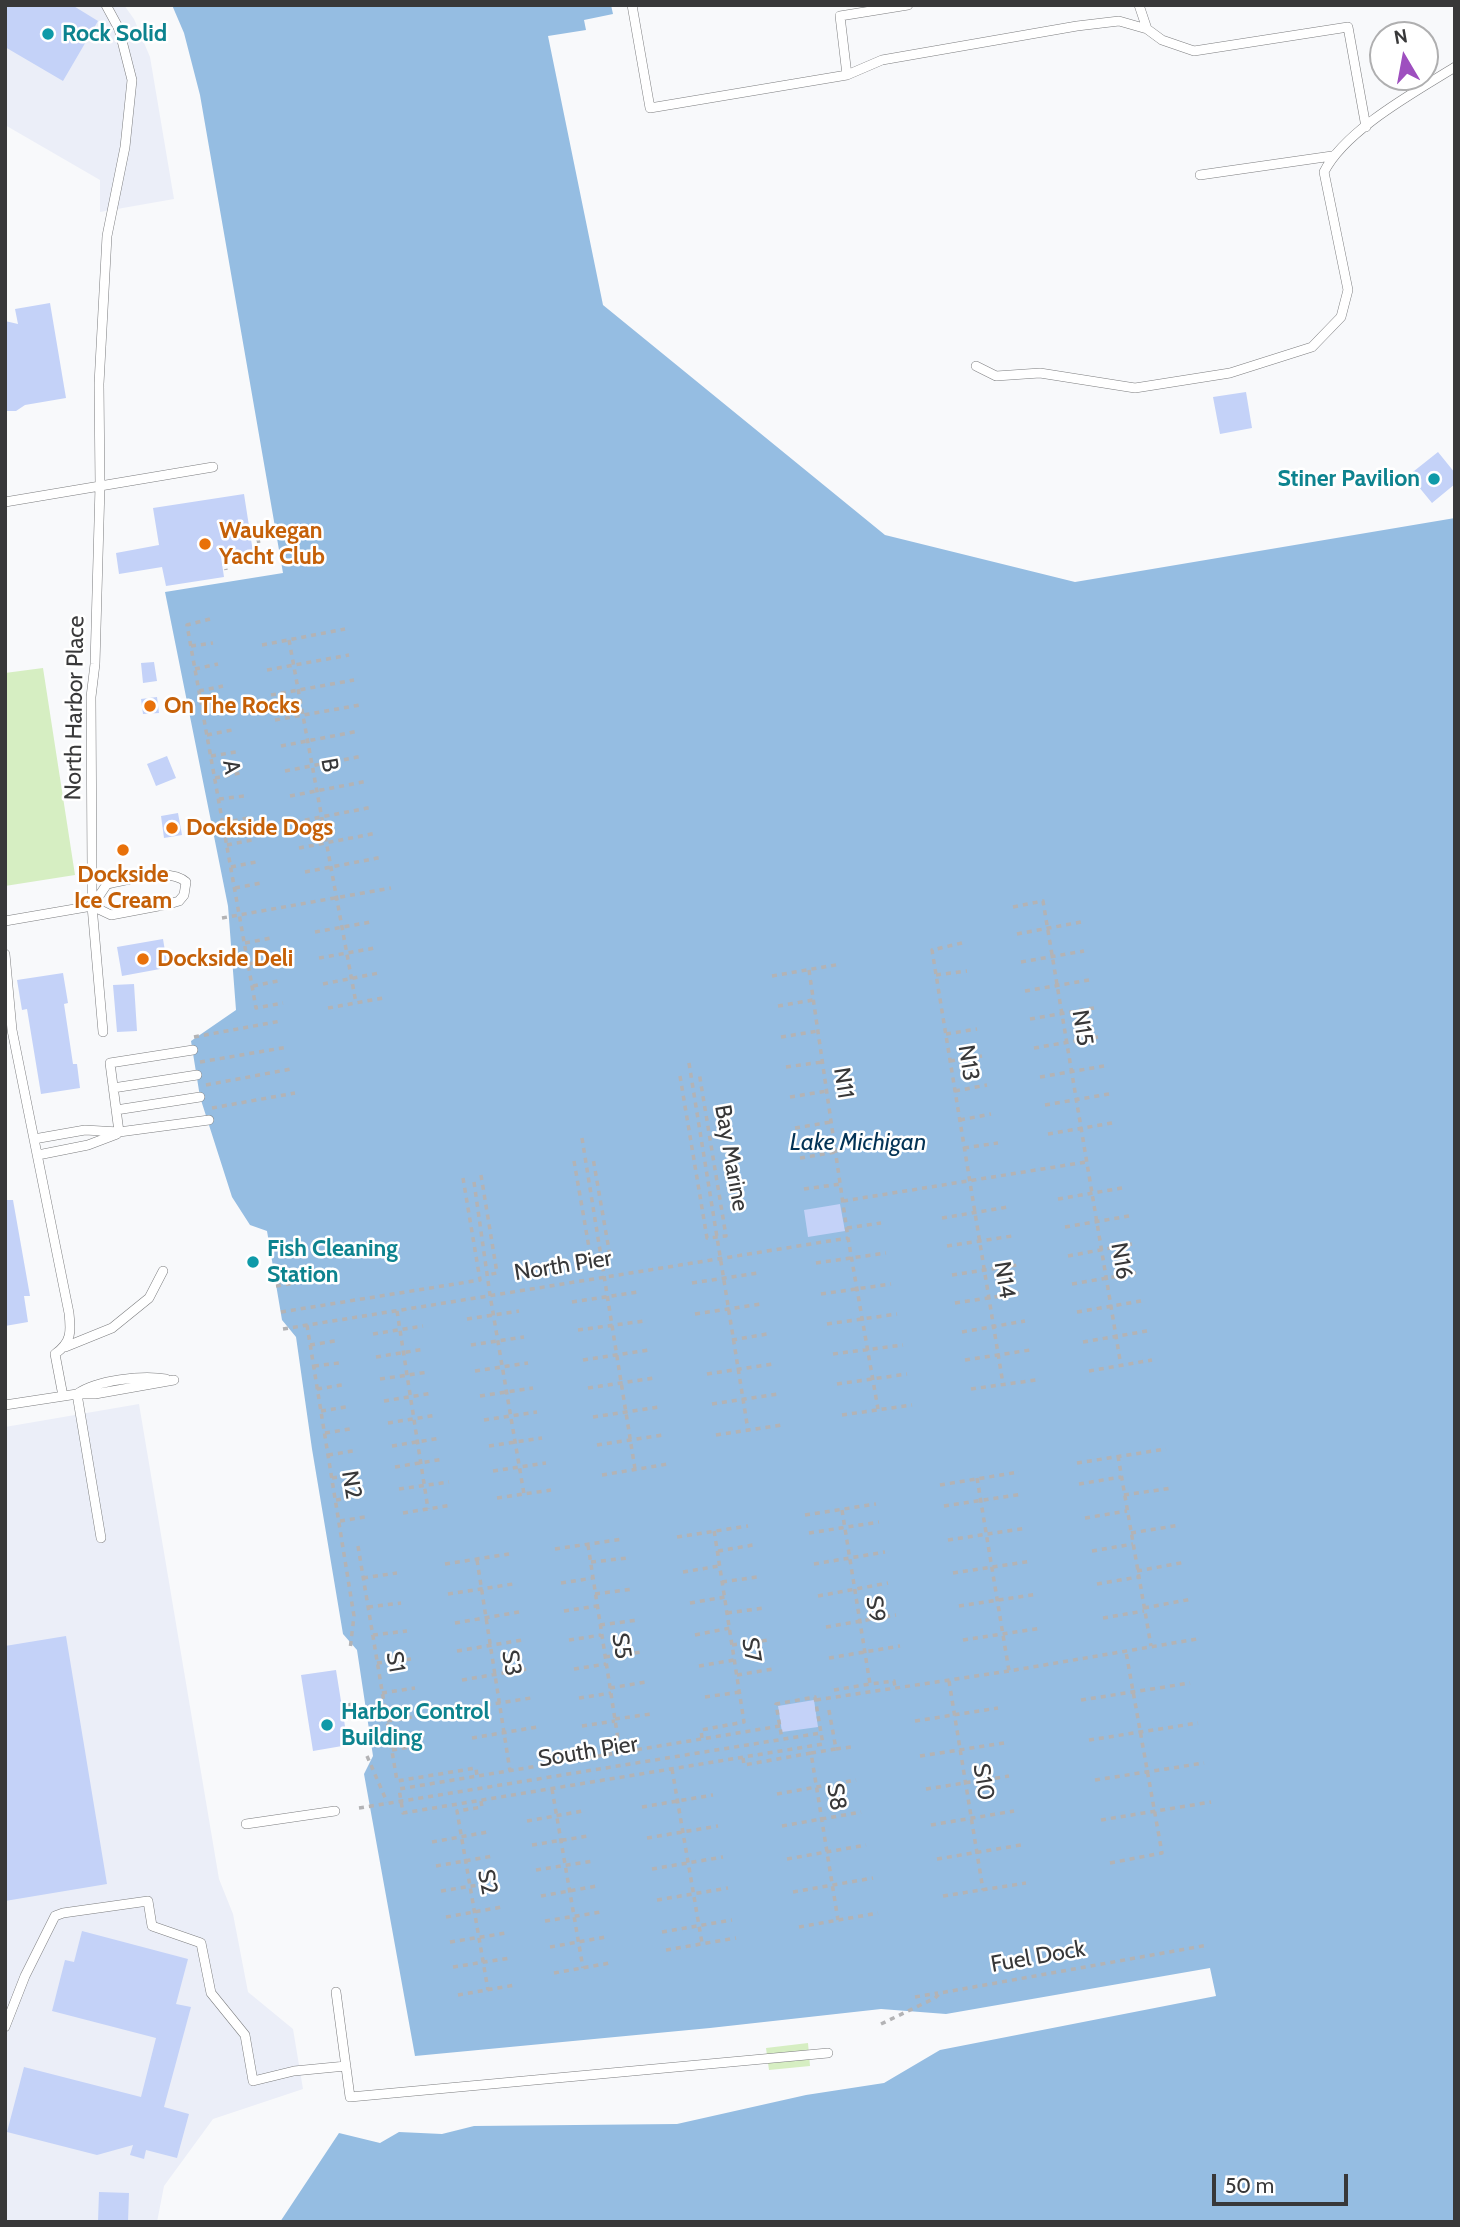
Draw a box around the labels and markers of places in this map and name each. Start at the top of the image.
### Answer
place label: Rock Solid [62,20,167,48]
marker: Rock Solid [40,26,56,42]
place label: Stiner Pavilion [1277,465,1420,493]
marker: Stiner Pavilion [1426,471,1442,487]
place label: Waukegan Yacht Club [219,517,325,571]
marker: Waukegan Yacht Club [197,536,213,552]
place label: On The Rocks [164,692,300,720]
marker: On The Rocks [142,698,158,714]
place label: Dockside Dogs [186,814,333,842]
marker: Dockside Dogs [164,820,180,836]
marker: Dockside Ice Cream [115,842,131,858]
place label: Dockside Ice Cream [74,861,172,915]
place label: Dockside Deli [157,945,293,973]
marker: Dockside Deli [135,951,151,967]
place label: Fish Cleaning Station [267,1235,398,1289]
marker: Fish Cleaning Station [245,1254,261,1270]
place label: Harbor Control Building [341,1698,490,1752]
marker: Harbor Control Building [319,1717,335,1733]

